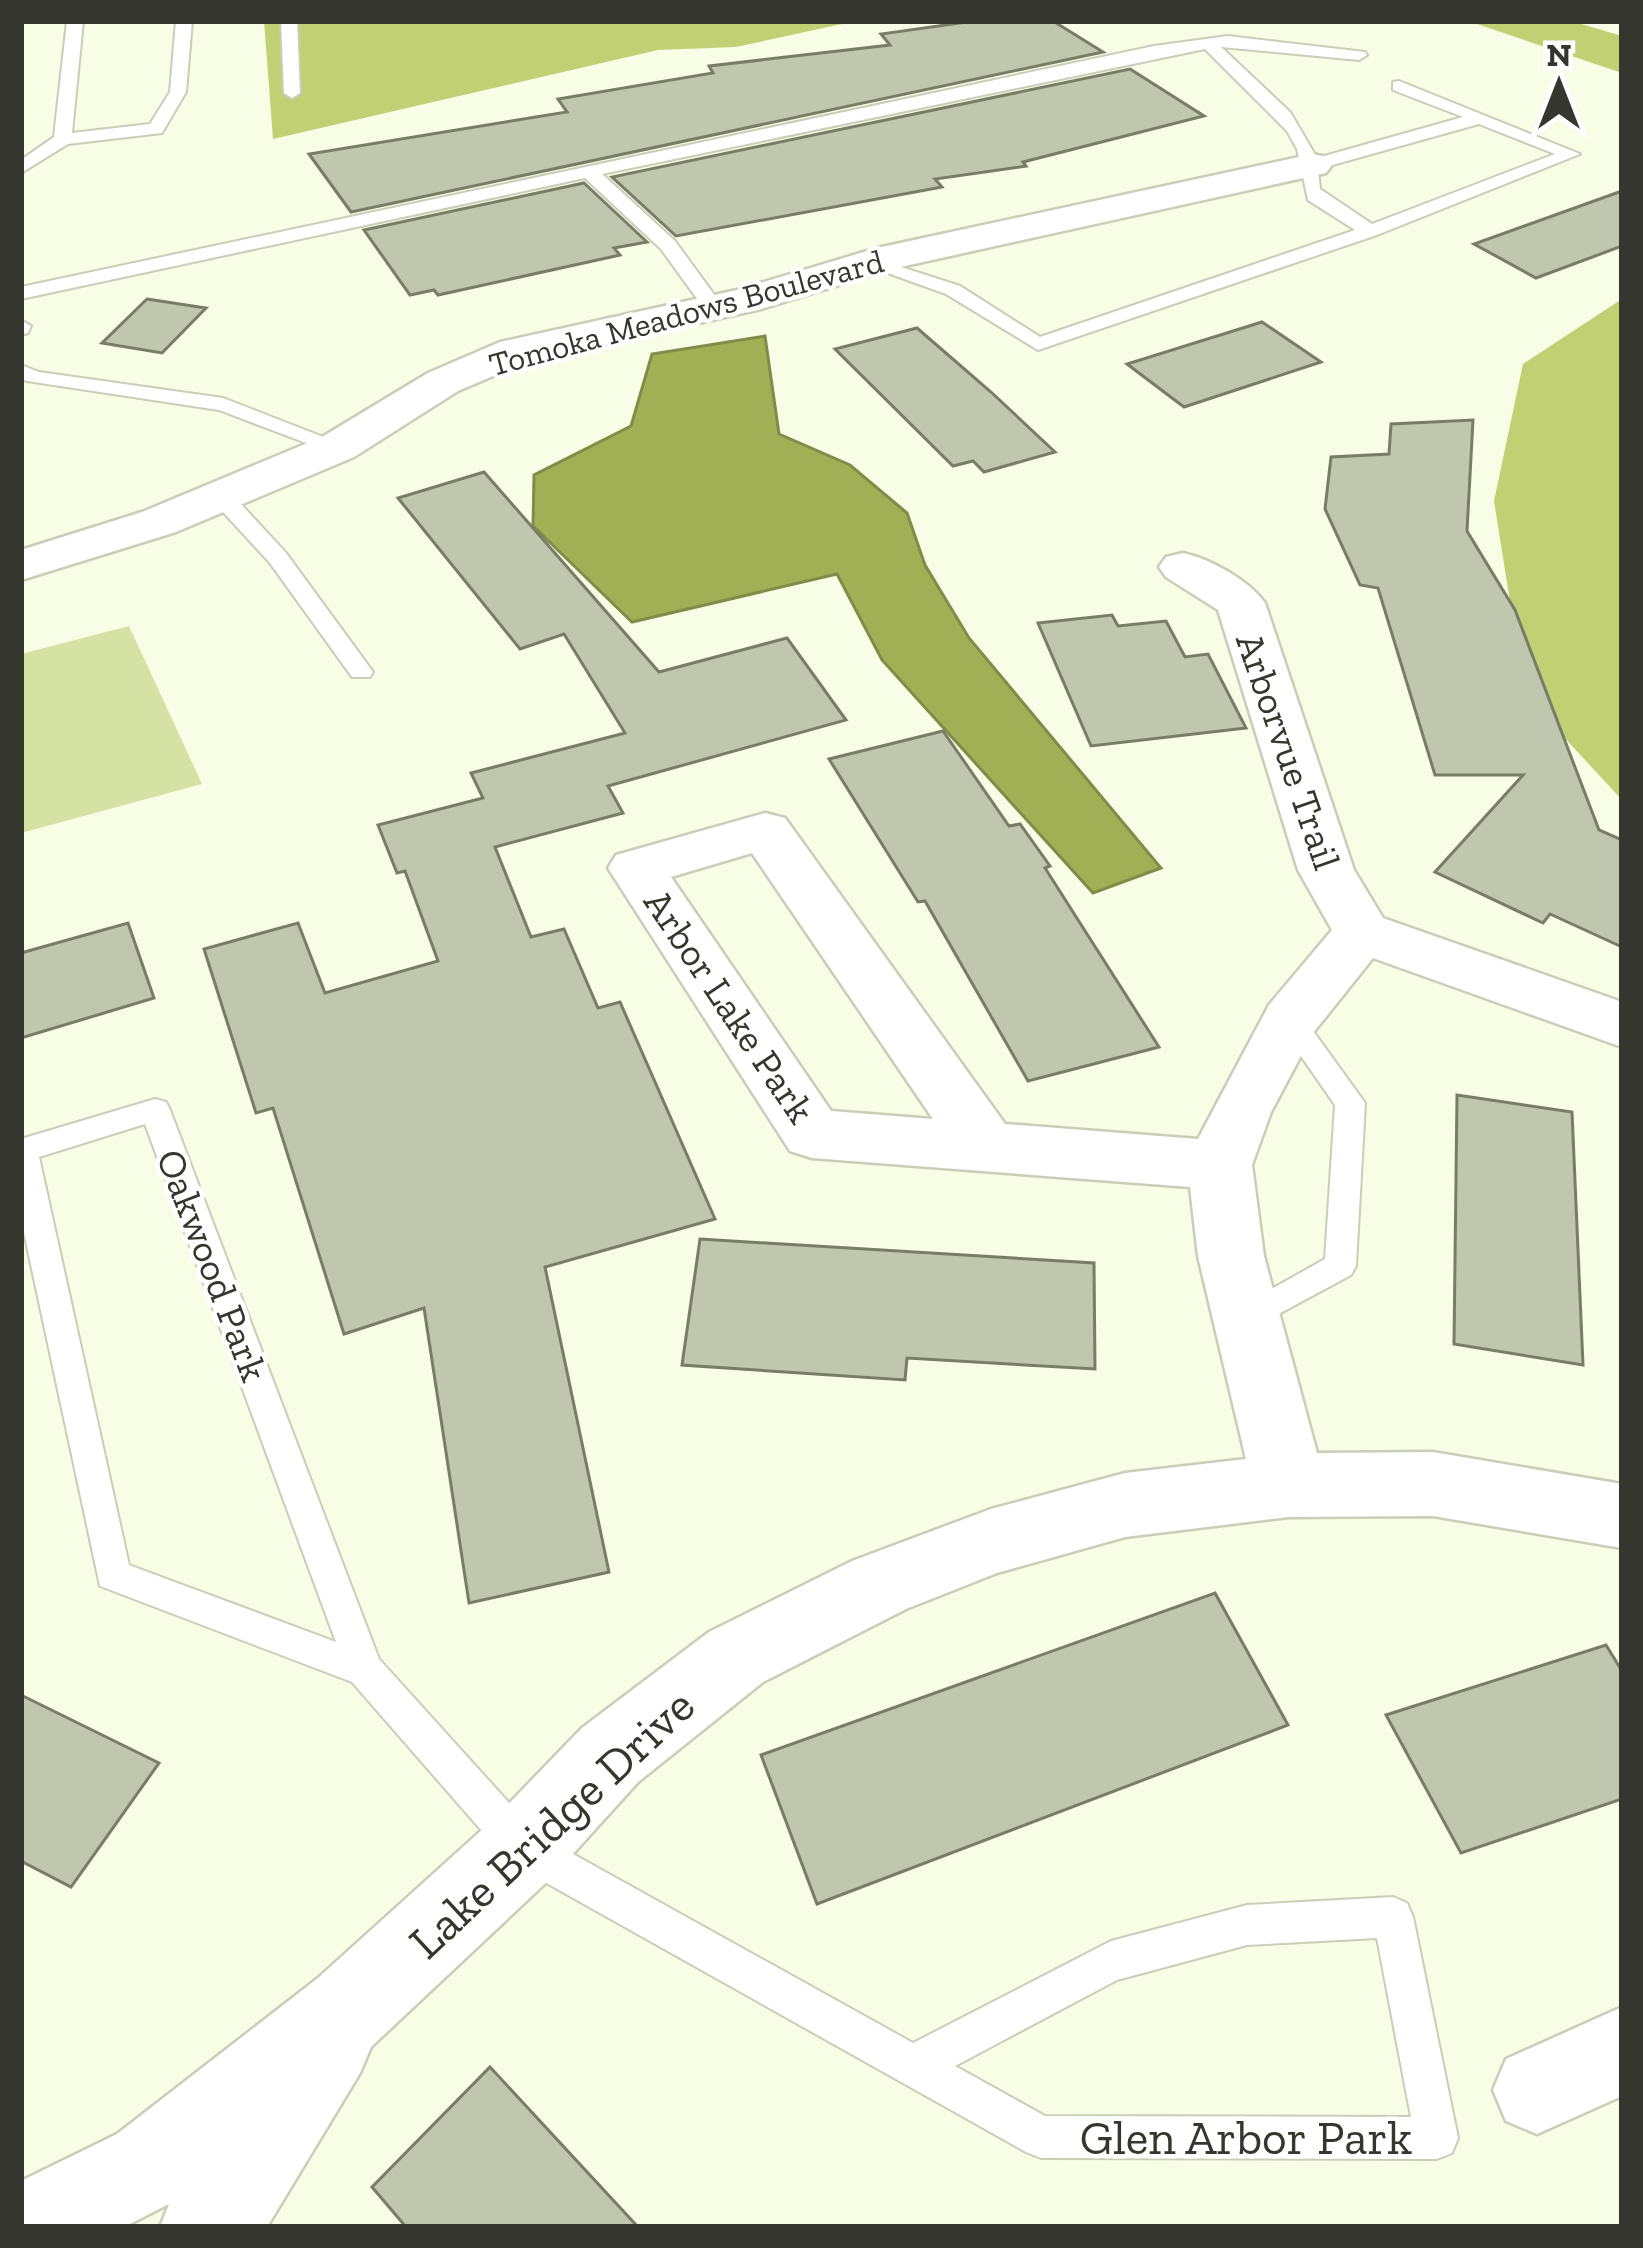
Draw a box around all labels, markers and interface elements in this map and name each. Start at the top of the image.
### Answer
north arrow [1499,24,1619,144]
text: N [1546,35,1572,74]
street label: Tomoka Meadows Boulevard [485,241,887,384]
street label: Arborvue Trail [1226,627,1351,876]
street label: Arbor Lake Park [634,881,825,1132]
street label: Oakwood Park [147,1143,278,1388]
street label: Lake Bridge Drive [397,1677,706,1970]
street label: Glen Arbor Park [1080,2109,1412,2166]

